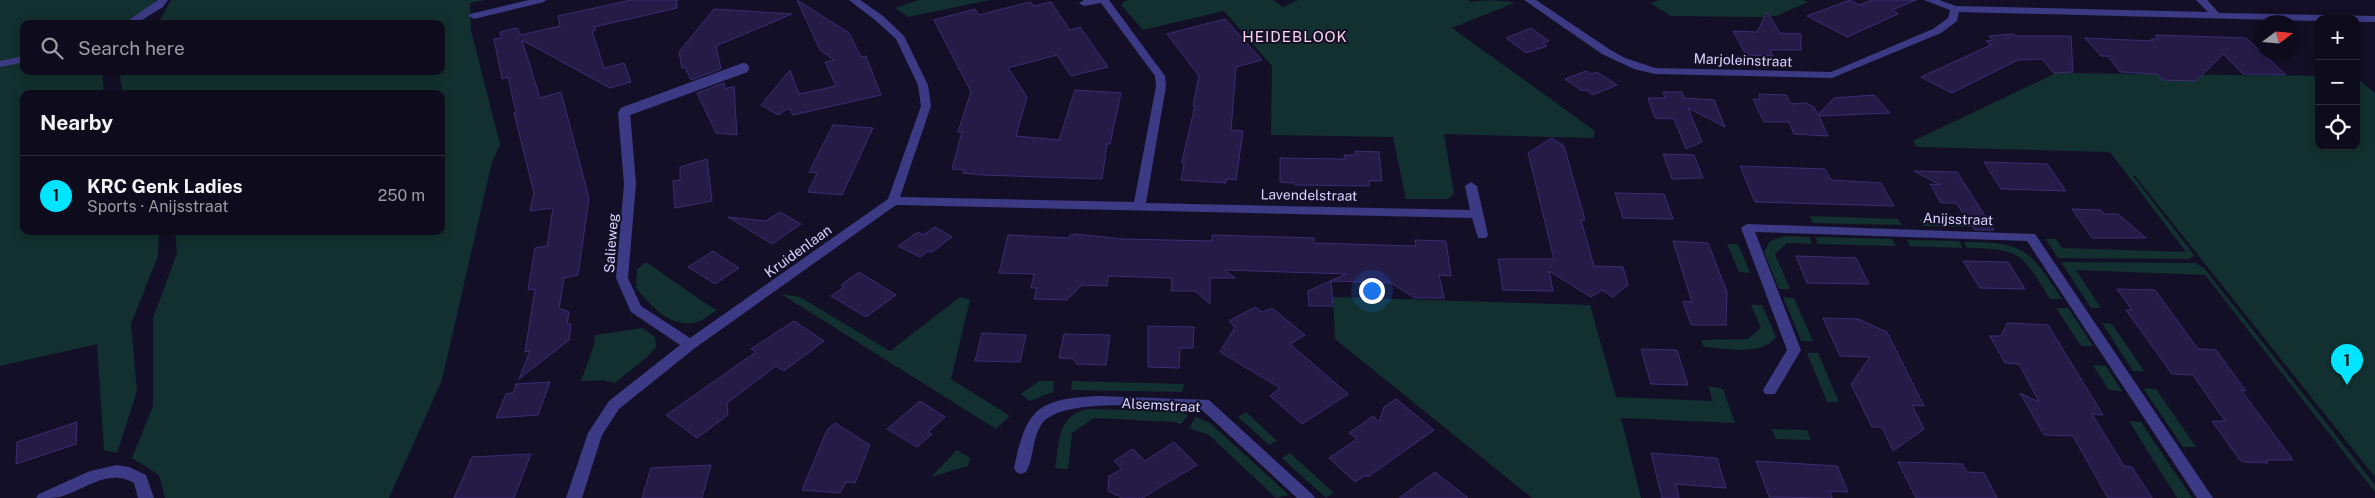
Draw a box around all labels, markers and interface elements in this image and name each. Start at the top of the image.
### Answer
north arrow [2255,15,2300,60]
map controls [2315,15,2360,150]
button: + [2315,15,2360,60]
search box [20,20,445,75]
district label: HEIDEBLOOK [1242,28,1348,45]
icon: search [38,34,66,62]
text: Search here [78,37,185,59]
street label: Marjoleinstraat [1693,50,1793,70]
button: − [2315,60,2360,105]
button: locate [2315,105,2360,150]
text: Nearby [40,110,113,135]
text: KRC Genk Ladies [87,175,243,197]
text: 1 [53,186,59,205]
text: 250 m [378,186,425,205]
street label: Lavendelstraat [1260,186,1358,204]
text: Sports · Anijsstraat [87,197,228,216]
street label: Anijsstraat [1923,210,1993,228]
street label: Salieweg [601,212,621,273]
street label: Kruidenlaan [761,221,835,281]
your location [1359,278,1385,304]
pin: 1 [2331,344,2363,385]
street label: Alsemstraat [1121,395,1201,415]

